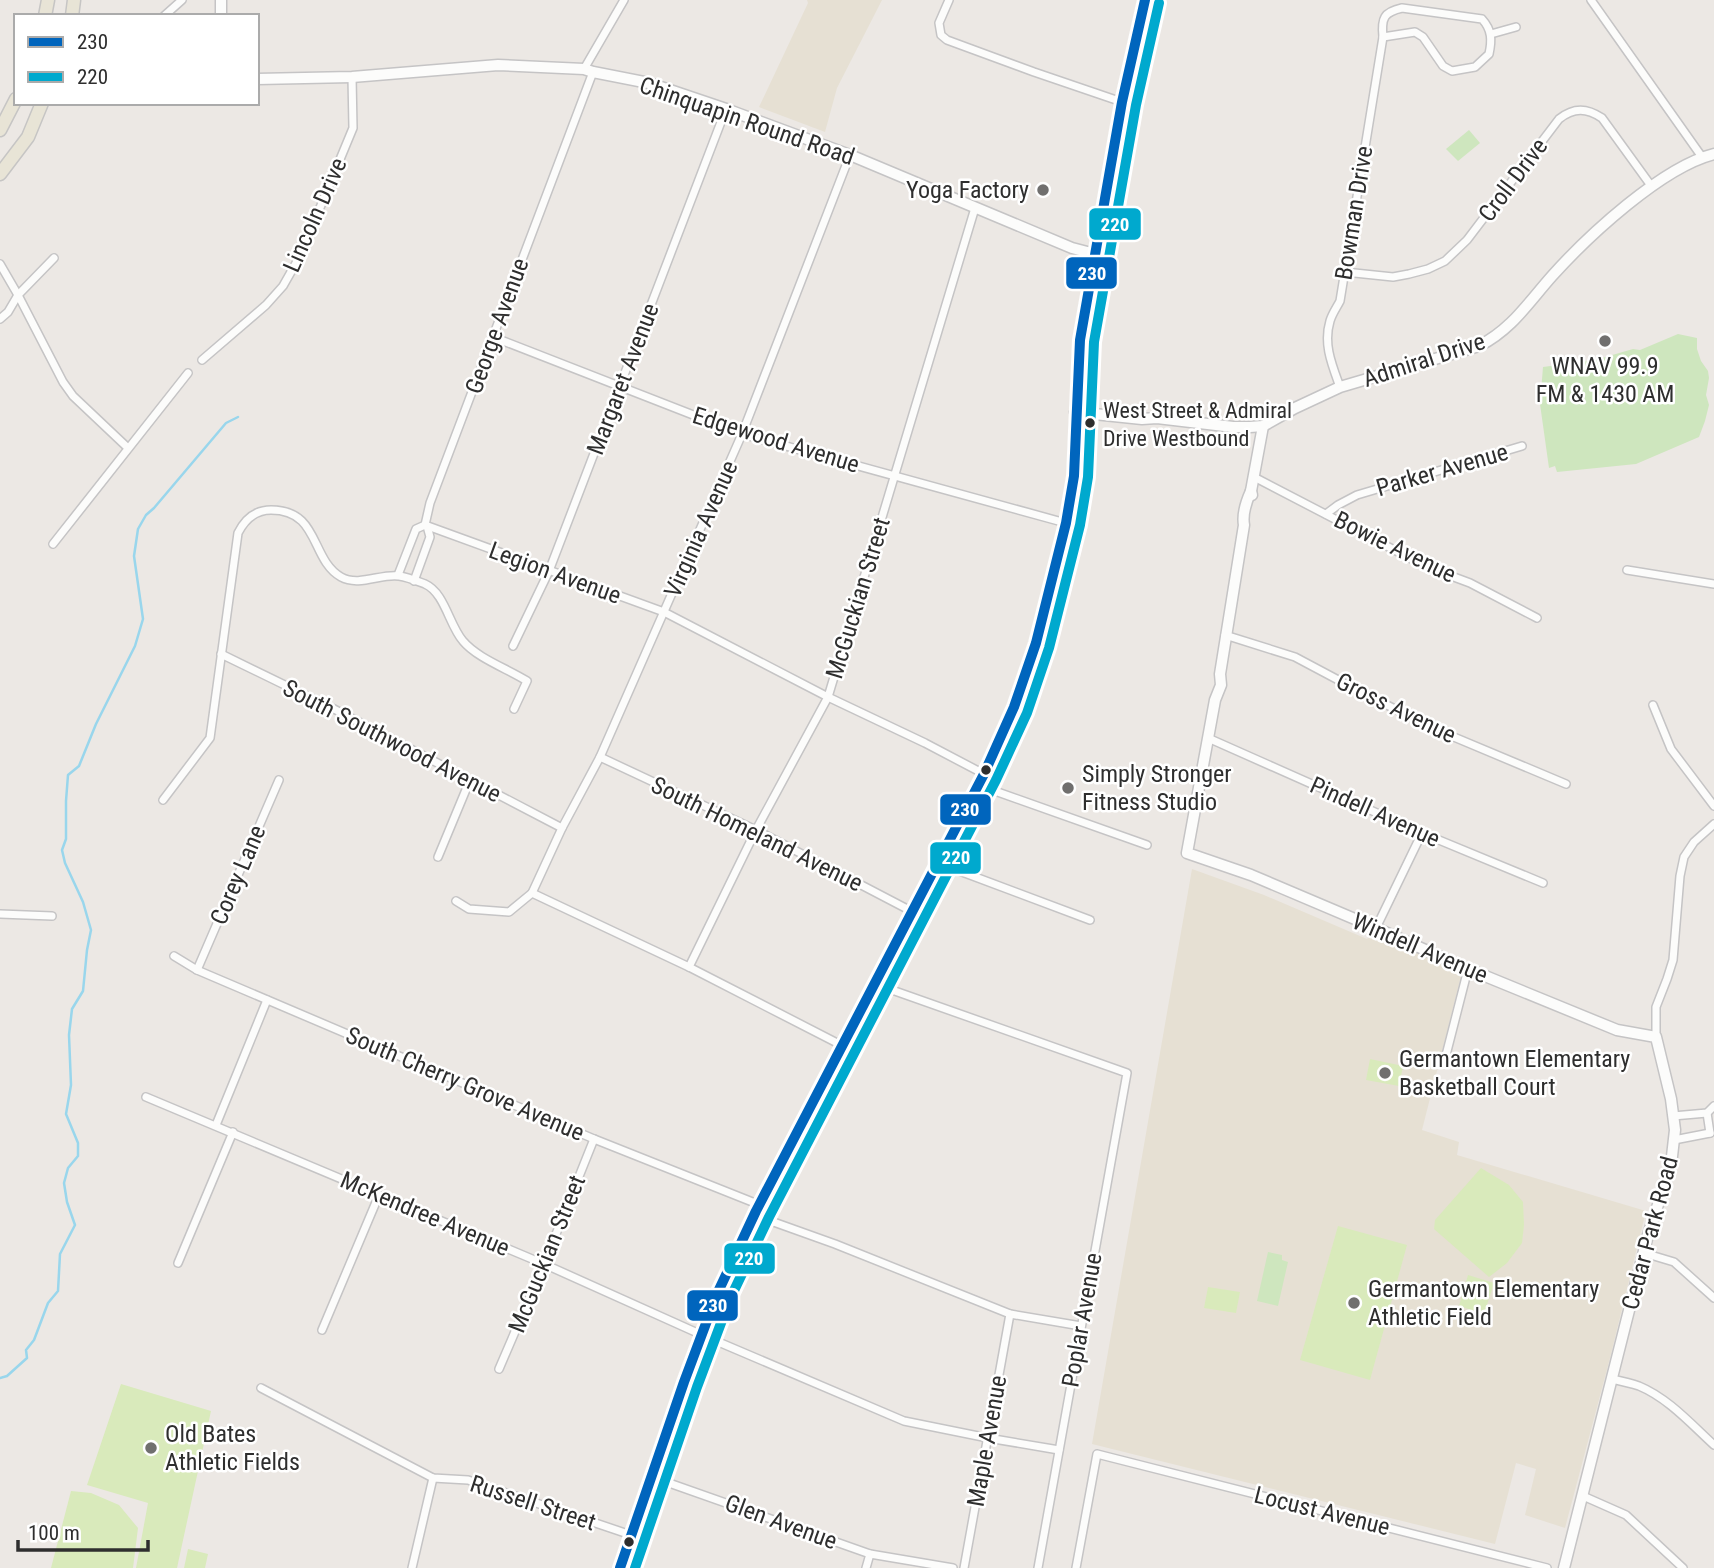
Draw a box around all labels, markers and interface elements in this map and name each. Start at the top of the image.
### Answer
legend [14,14,259,105]
text: 230 [77,30,108,54]
text: 220 [77,65,108,89]
street label: Chinquapin Round Road [636,71,858,171]
street label: Croll Drive [1473,133,1553,227]
street label: Bowman Drive [1330,144,1378,282]
street label: Lincoln Drive [277,153,353,277]
place label: Yoga Factory [906,176,1029,204]
marker: Yoga Factory [1035,182,1051,198]
line badge: 220 [1088,207,1142,241]
text: 220 [1101,213,1129,236]
street label: George Avenue [460,254,534,398]
line badge: 230 [1065,256,1118,290]
text: 230 [1078,262,1106,285]
street label: Margaret Avenue [581,299,665,459]
street label: Admiral Drive [1359,327,1489,393]
marker: WNAV 99.9 FM & 1430 AM [1597,333,1613,349]
place label: WNAV 99.9 FM & 1430 AM [1536,352,1674,408]
place label: West Street & Admiral Drive Westbound [1103,398,1292,451]
street label: Edgewood Avenue [689,401,863,479]
marker: West Street & Admiral Drive Westbound [1083,416,1097,430]
street label: Parker Avenue [1373,438,1511,502]
street label: Virginia Avenue [658,456,744,602]
street label: Bowie Avenue [1329,505,1461,589]
street label: McGuckian Street [820,514,896,682]
street label: Legion Avenue [485,536,625,610]
street label: Gross Avenue [1332,667,1460,749]
street label: South Southwood Avenue [278,674,506,808]
place label: Simply Stronger Fitness Studio [1082,760,1232,816]
unlabelled marker [979,763,993,777]
street label: South Homeland Avenue [647,771,867,897]
street label: Pindell Avenue [1306,771,1444,853]
marker: Simply Stronger Fitness Studio [1060,780,1076,796]
line badge: 230 [939,793,992,826]
text: 230 [951,798,979,821]
street label: Corey Lane [205,821,271,929]
line badge: 220 [929,841,982,875]
text: 220 [942,846,970,869]
street label: Windell Avenue [1348,907,1492,989]
street label: South Cherry Grove Avenue [342,1021,588,1147]
place label: Germantown Elementary Basketball Court [1399,1045,1630,1101]
marker: Germantown Elementary Basketball Court [1377,1065,1393,1081]
street label: Cedar Park Road [1616,1153,1684,1313]
street label: McKendree Avenue [336,1166,514,1262]
street label: McGuckian Street [503,1171,591,1337]
line badge: 220 [723,1242,776,1275]
text: 220 [735,1247,763,1270]
street label: Poplar Avenue [1056,1251,1108,1389]
place label: Germantown Elementary Athletic Field [1368,1275,1599,1331]
line badge: 230 [686,1289,739,1322]
text: 230 [699,1294,727,1317]
marker: Germantown Elementary Athletic Field [1346,1295,1362,1311]
street label: Maple Avenue [962,1373,1012,1509]
place label: Old Bates Athletic Fields [165,1420,300,1476]
marker: Old Bates Athletic Fields [143,1440,159,1456]
street label: Russell Street [467,1470,599,1536]
street label: Locust Avenue [1251,1481,1393,1541]
street label: Glen Avenue [721,1489,841,1555]
scale bar [18,1508,147,1552]
text: 100 m [28,1521,80,1545]
unlabelled marker [622,1535,636,1549]

